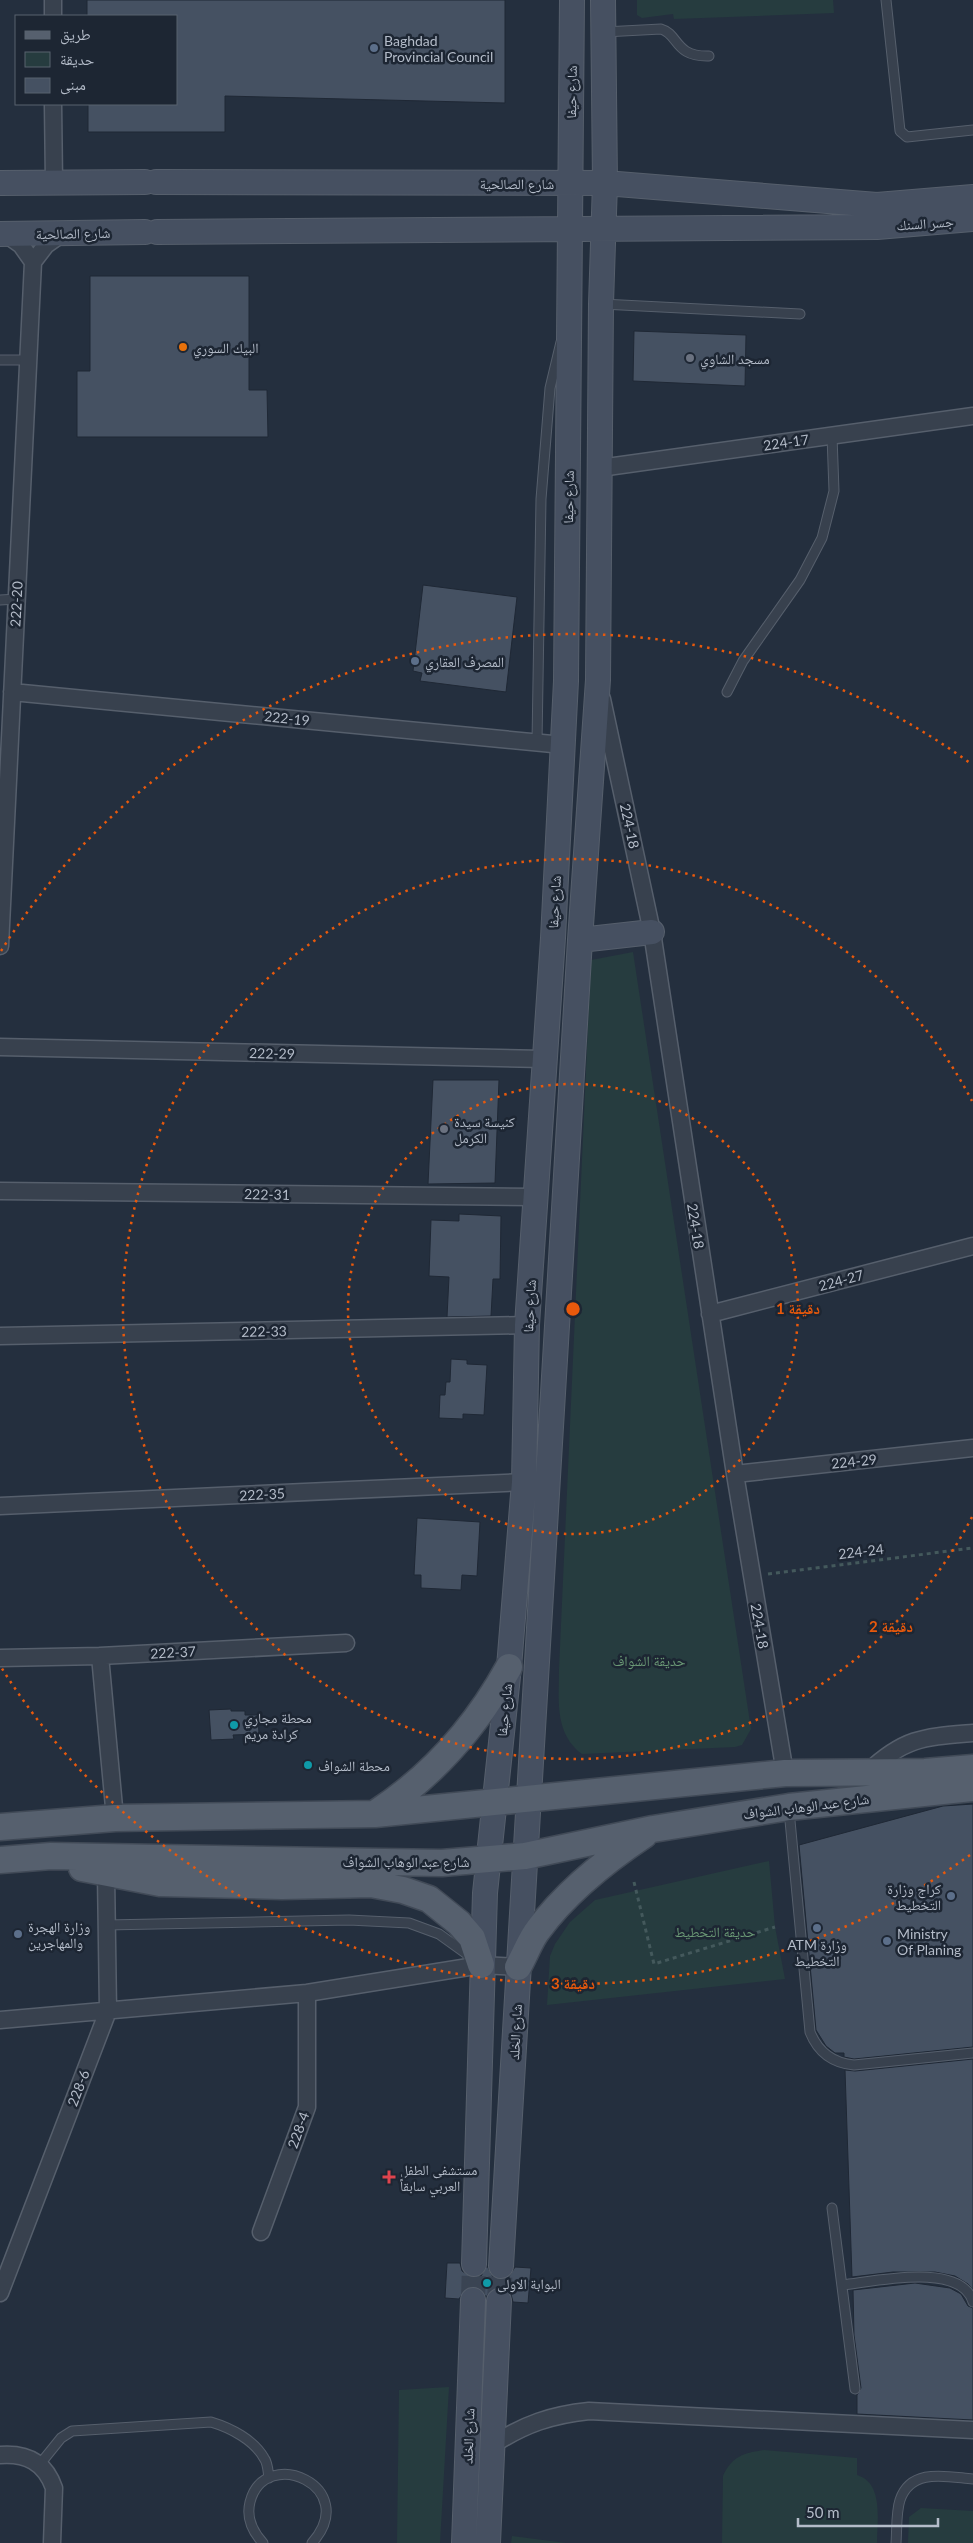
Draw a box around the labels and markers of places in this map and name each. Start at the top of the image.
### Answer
place label: Baghdad Provincial Council [384,32,493,65]
marker: Baghdad Provincial Council [368,42,380,54]
place label: البيك السوري [193,339,259,359]
marker: البيك السوري [177,341,189,353]
place label: مسجد الشاوي [700,350,770,370]
marker: مسجد الشاوي [684,352,696,364]
place label: المصرف العقاري [425,653,504,673]
marker: المصرف العقاري [409,655,421,667]
place label: كنيسة سيدة الكرمل [454,1113,515,1147]
marker: كنيسة سيدة الكرمل [438,1123,450,1135]
centre of rings [564,1300,582,1318]
place label: محطة مجاري كرادة مريم [244,1709,312,1744]
marker: محطة مجاري كرادة مريم [228,1719,240,1731]
place label: محطة الشواف [318,1757,390,1775]
marker: محطة الشواف [302,1759,314,1771]
place label: كراج وزارة التخطيط [887,1880,941,1913]
marker: كراج وزارة التخطيط [945,1890,957,1902]
place label: وزارة الهجرة والمهاجرين [28,1918,90,1952]
marker: ATM وزارة التخطيط [811,1922,823,1934]
place label: Ministry Of Planing [897,1925,961,1958]
marker: وزارة الهجرة والمهاجرين [12,1928,24,1940]
marker: Ministry Of Planing [881,1935,893,1947]
place label: ATM وزارة التخطيط [787,1936,847,1969]
place label: مستشفى الطفل العربي سابقاً [400,2161,477,2197]
marker: مستشفى الطفل العربي سابقاً [382,2170,396,2184]
place label: البوابة الاولى [497,2275,561,2293]
marker: البوابة الاولى [481,2277,493,2289]

